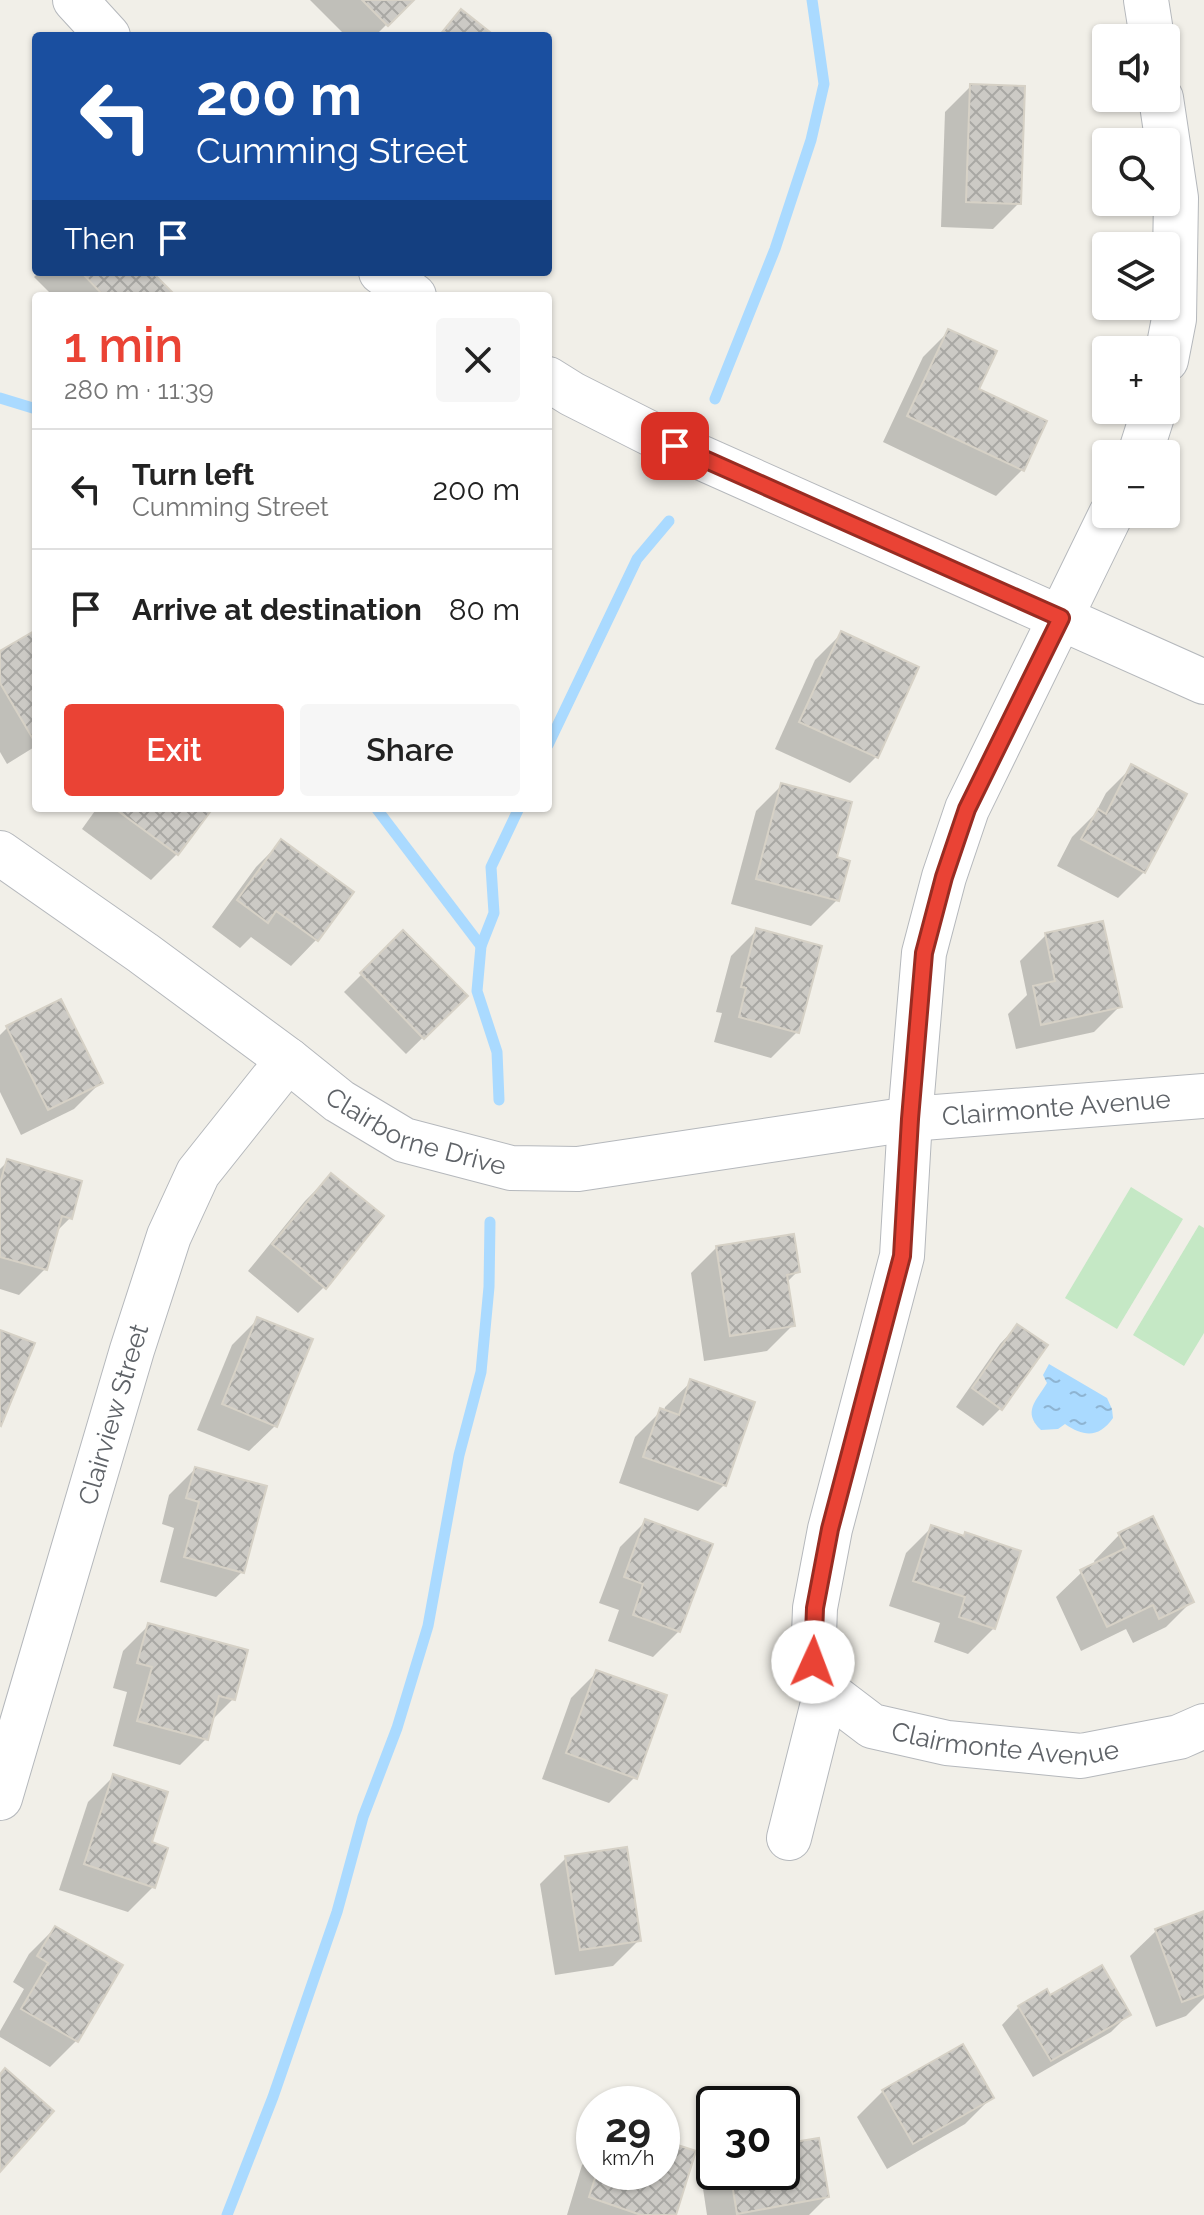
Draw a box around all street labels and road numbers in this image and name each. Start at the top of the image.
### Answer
street label: Clairborne Drive [319,1081,509,1181]
street label: Clairmonte Avenue [941,1084,1172,1131]
street label: Clairview Street [72,1320,155,1508]
street label: Clairmonte Avenue [889,1716,1121,1772]

